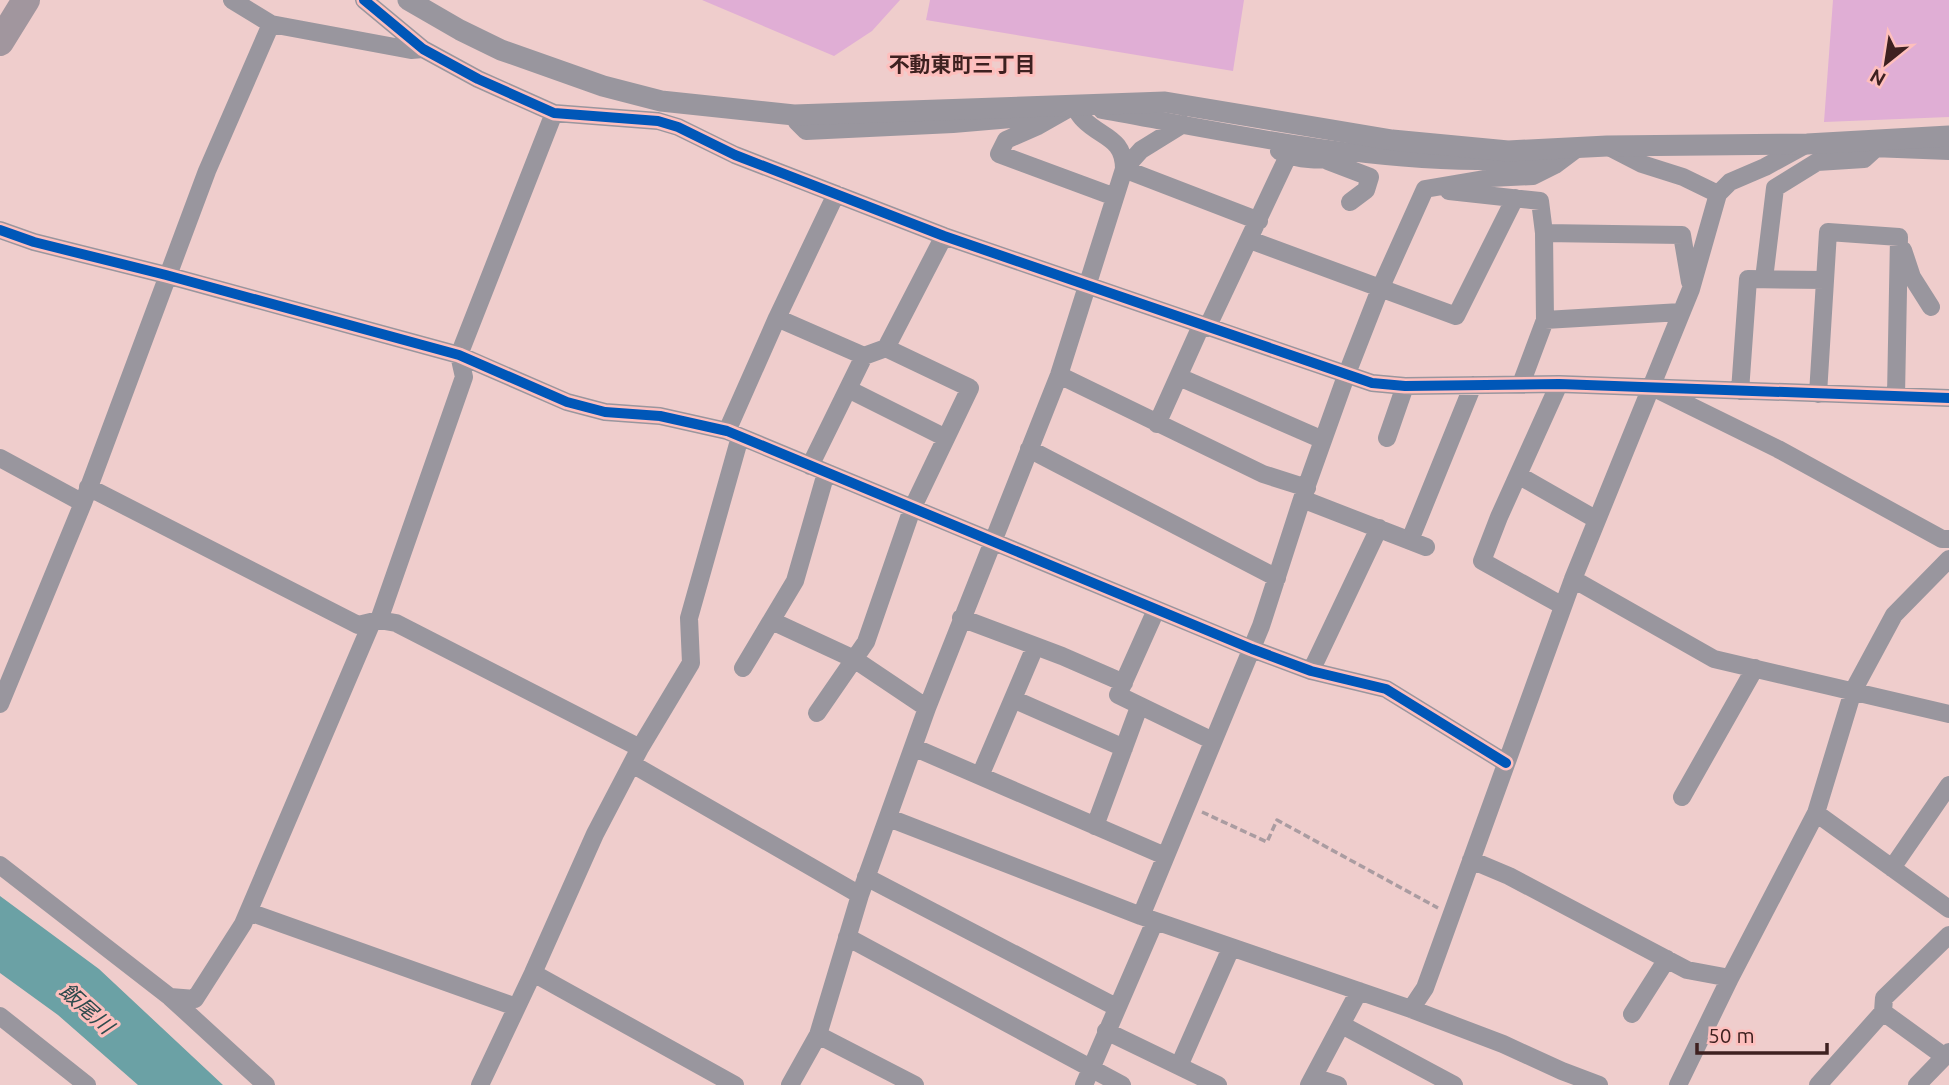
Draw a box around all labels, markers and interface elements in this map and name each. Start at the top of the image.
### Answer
north arrow [1851,28,1921,98]
district label: 不動東町三丁目 [889,52,1036,76]
text: N [1866,65,1889,91]
water label: 飯尾川 [56,978,120,1039]
scale bar [1697,1012,1826,1056]
text: 50 m [1708,1023,1755,1047]

